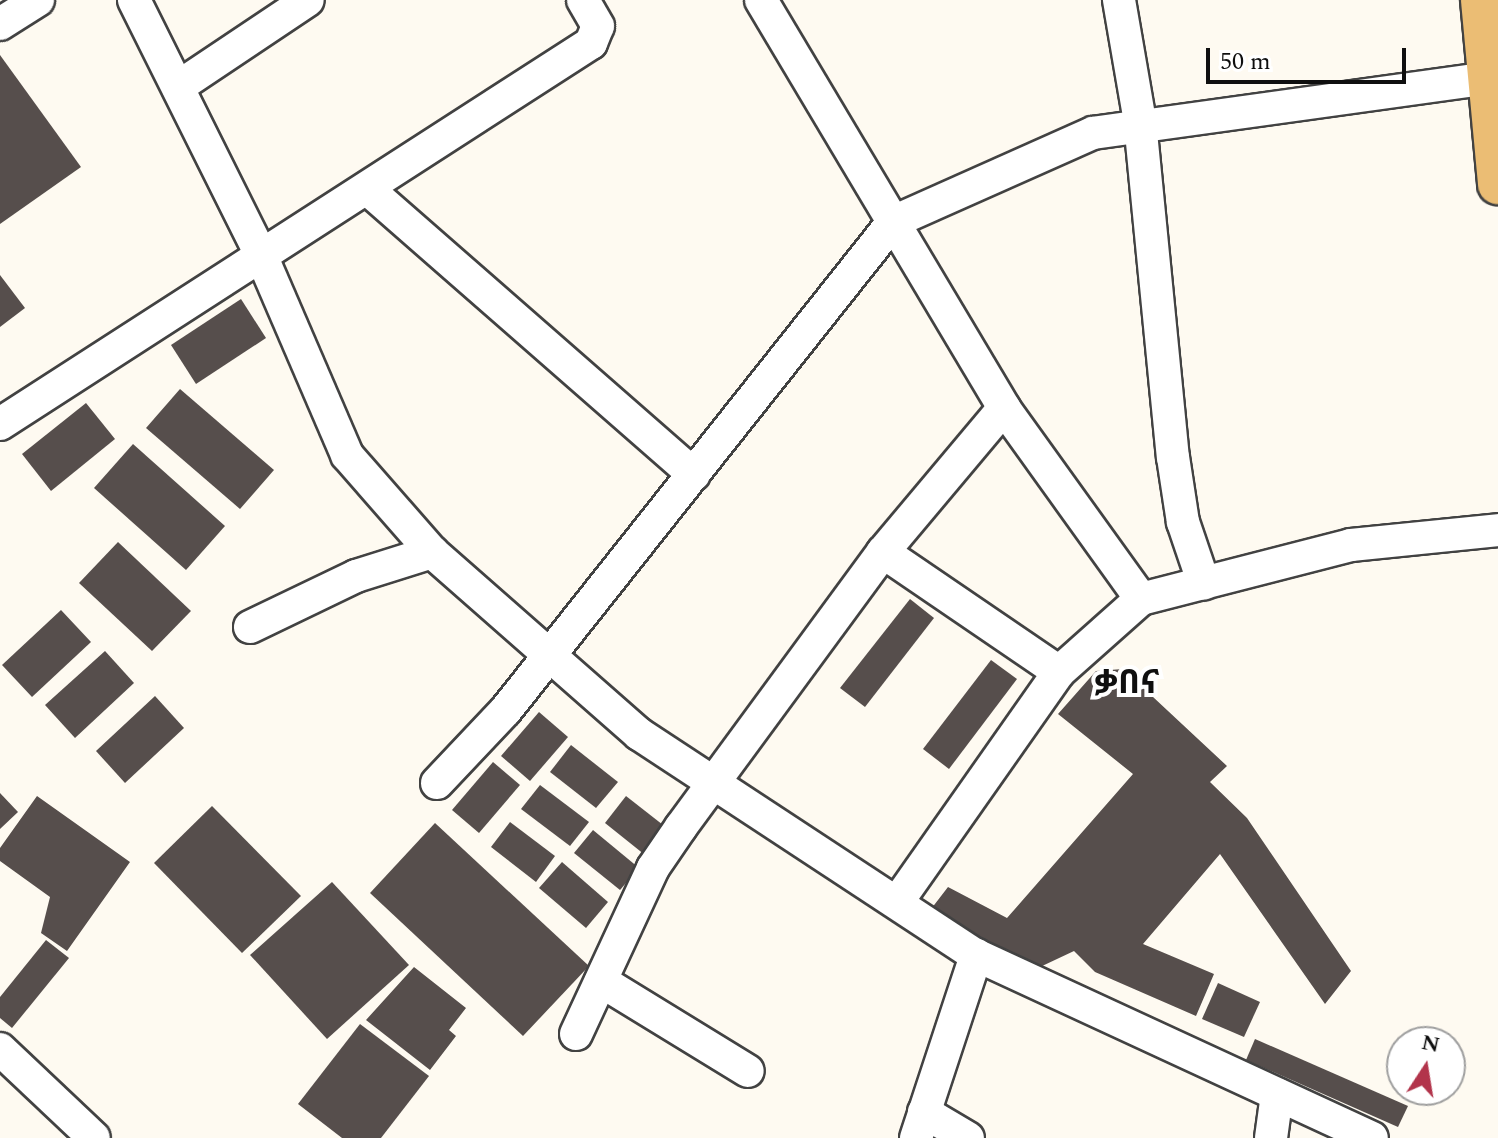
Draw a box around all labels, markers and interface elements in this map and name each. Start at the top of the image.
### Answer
scale bar [1210,32,1410,82]
text: 50 m [1220,44,1271,80]
district label: ቃበና [1095,664,1159,704]
north arrow [1386,1026,1466,1106]
text: N [1418,1026,1443,1062]

